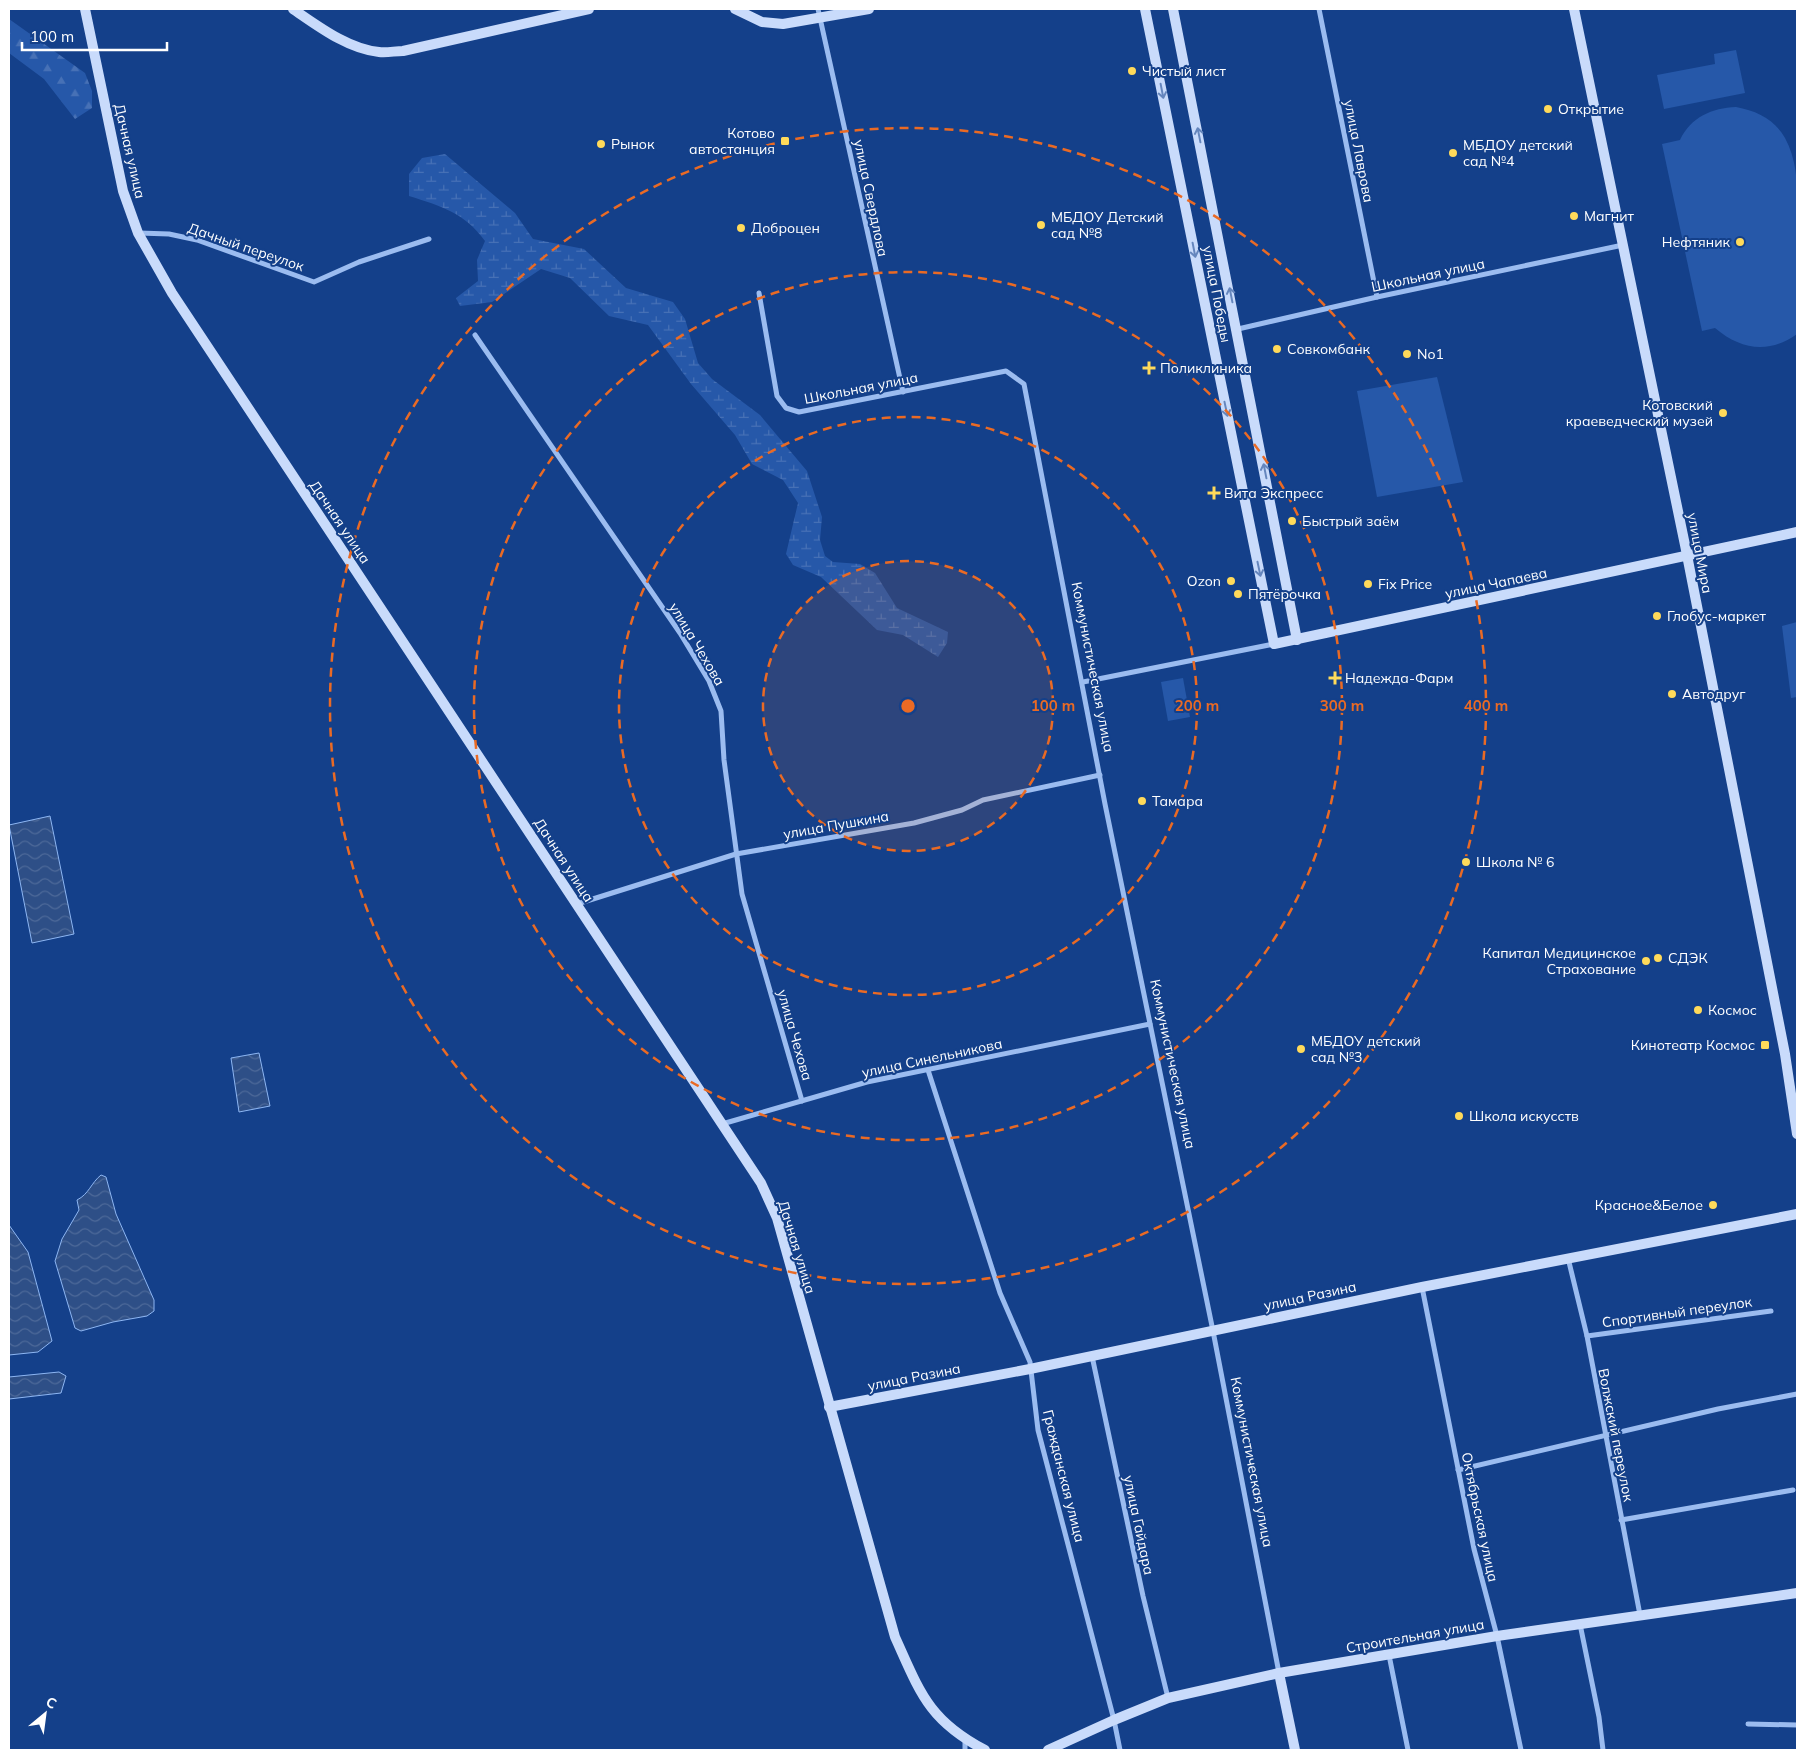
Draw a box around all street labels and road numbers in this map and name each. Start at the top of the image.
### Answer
street label: улица Лаврова [1340,98,1378,204]
street label: Дачная улица [110,102,150,200]
street label: улица Свердлова [850,138,892,258]
street label: Дачный переулок [186,219,307,275]
street label: улица Победы [1199,244,1235,344]
street label: Школьная улица [1370,254,1486,296]
street label: Школьная улица [803,368,919,408]
street label: Дачная улица [306,477,374,567]
street label: улица Мира [1683,511,1717,595]
street label: улица Чапаева [1443,563,1549,603]
street label: Коммунистическая улица [1068,580,1118,754]
street label: улица Чехова [665,599,729,689]
street label: улица Пушкина [782,807,890,843]
street label: Дачная улица [530,815,598,905]
street label: Коммунистическая улица [1146,977,1200,1151]
street label: улица Чехова [773,987,817,1083]
street label: улица Синельникова [860,1034,1004,1082]
street label: Дачная улица [774,1198,820,1296]
street label: улица Разина [1262,1277,1358,1315]
street label: Спортивный переулок [1601,1293,1754,1331]
street label: улица Разина [866,1359,962,1395]
street label: Волжский переулок [1594,1367,1638,1504]
street label: Коммунистическая улица [1227,1375,1277,1549]
street label: Гражданская улица [1039,1408,1089,1544]
street label: Октябрьская улица [1457,1451,1503,1583]
street label: улица Гайдара [1120,1474,1158,1576]
street label: Строительная улица [1344,1615,1486,1657]

